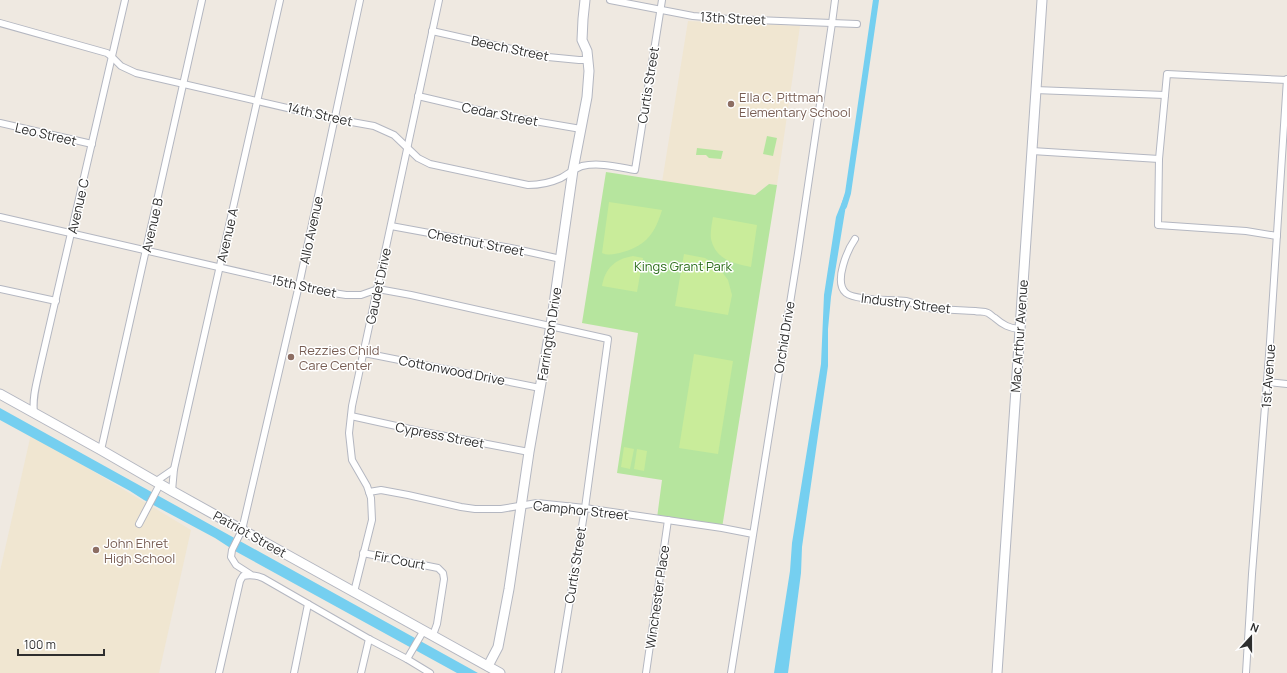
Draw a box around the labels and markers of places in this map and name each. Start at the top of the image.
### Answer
place label: Ella C. Pittman Elementary School [739,88,851,121]
marker: Ella C. Pittman Elementary School [726,99,736,109]
place label: Rezzies Child Care Center [299,341,379,374]
marker: Rezzies Child Care Center [286,352,296,362]
place label: John Ehret High School [104,534,175,567]
marker: John Ehret High School [91,545,101,555]

